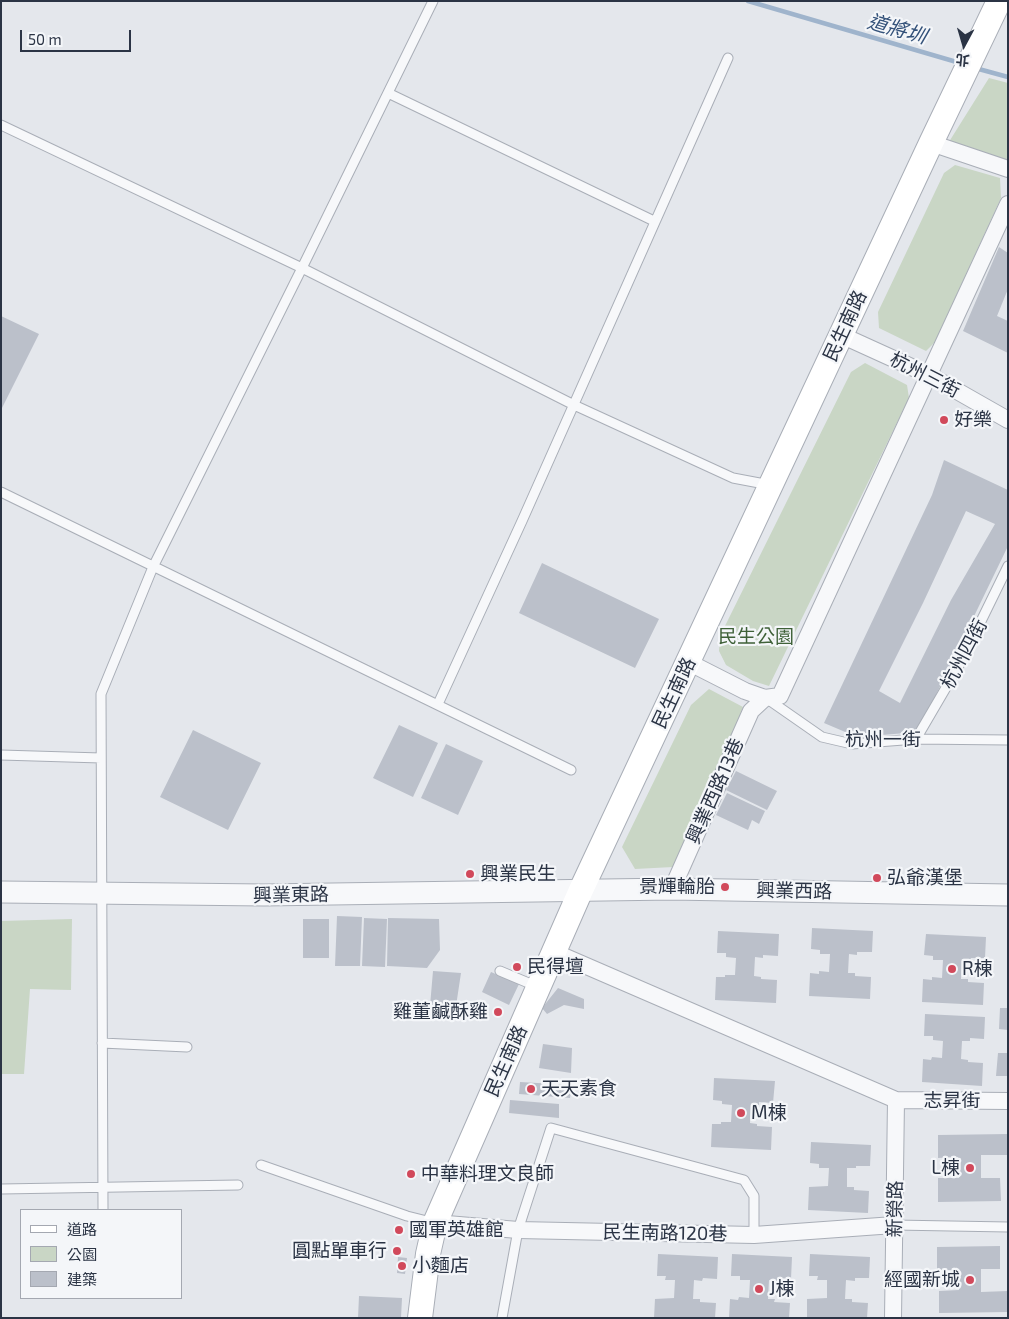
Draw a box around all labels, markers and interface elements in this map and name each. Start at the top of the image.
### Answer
water label: 道將圳 [865,9,929,49]
scale bar [22,20,134,52]
north arrow [939,20,989,70]
text: 50 m [28,30,62,48]
text: 北 [955,51,970,70]
street label: 民生南路 [819,287,871,365]
street label: 杭州三街 [886,348,964,402]
place label: 好樂 [954,409,992,431]
marker: 好樂 [938,414,950,426]
street label: 杭州四街 [936,615,992,693]
park label: 民生公園 [718,626,794,648]
street label: 民生南路 [648,654,700,732]
street label: 杭州一街 [845,729,921,751]
street label: 興業西路13巷 [682,735,748,847]
place label: 興業民生 [480,863,556,885]
place label: 弘爺漢堡 [887,867,963,889]
marker: 興業民生 [464,868,476,880]
marker: 弘爺漢堡 [871,872,883,884]
place label: 景輝輪胎 [639,876,715,898]
street label: 興業西路 [756,879,832,903]
marker: 景輝輪胎 [719,881,731,893]
street label: 興業東路 [253,883,329,907]
place label: 民得壇 [527,956,584,978]
place label: R棟 [962,958,993,980]
marker: 民得壇 [511,961,523,973]
marker: R棟 [946,963,958,975]
place label: 雞董鹹酥雞 [393,1001,488,1023]
marker: 雞董鹹酥雞 [492,1006,504,1018]
street label: 民生南路 [480,1022,532,1100]
place label: 天天素食 [541,1078,617,1100]
marker: 天天素食 [525,1083,537,1095]
street label: 志昇街 [924,1090,980,1112]
place label: M棟 [751,1102,787,1124]
marker: M棟 [735,1107,747,1119]
place label: L棟 [931,1157,960,1179]
marker: L棟 [964,1162,976,1174]
place label: 中華料理文良師 [421,1163,554,1185]
marker: 中華料理文良師 [405,1168,417,1180]
street label: 新榮路 [883,1180,907,1238]
legend [20,1209,182,1299]
place label: 國軍英雄館 [409,1219,504,1241]
text: 道路 [67,1220,97,1238]
street label: 民生南路120巷 [602,1221,728,1245]
marker: 國軍英雄館 [393,1224,405,1236]
place label: 圓點單車行 [292,1240,387,1262]
text: 公園 [67,1245,97,1263]
marker: 圓點單車行 [391,1245,403,1257]
place label: 小麵店 [412,1255,469,1277]
marker: 小麵店 [396,1260,408,1272]
place label: 經國新城 [884,1269,960,1291]
text: 建築 [67,1270,97,1288]
marker: 經國新城 [964,1274,976,1286]
place label: J棟 [769,1278,794,1300]
marker: J棟 [753,1283,765,1295]

